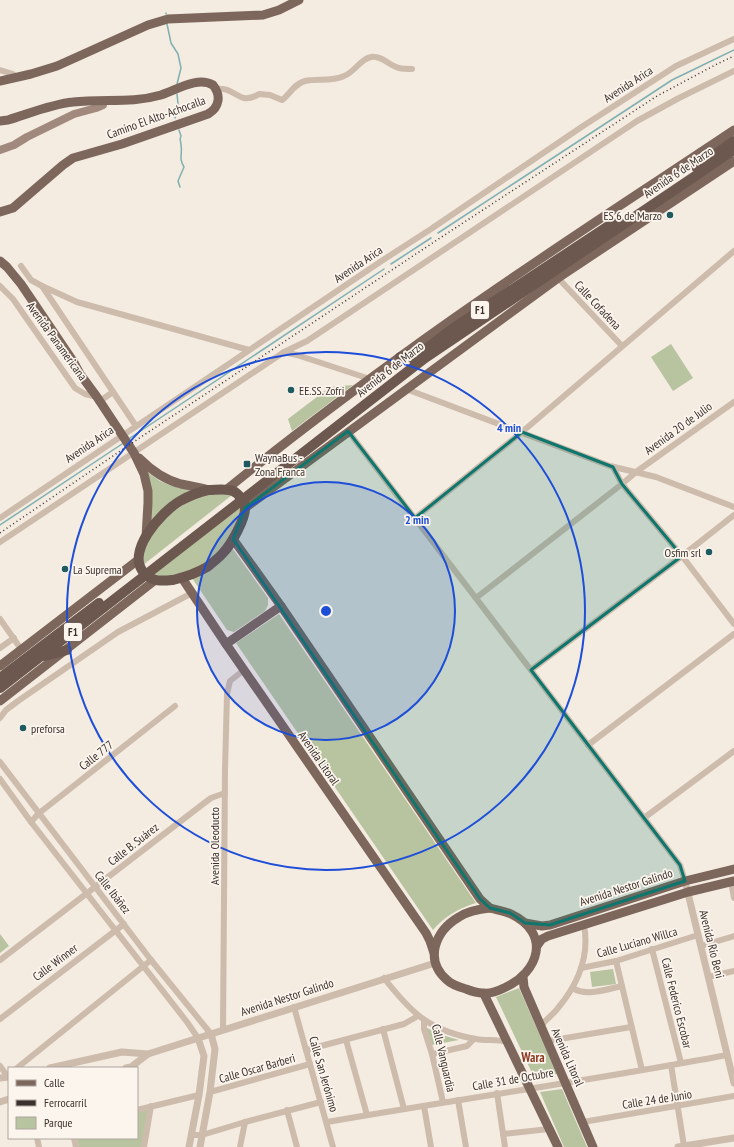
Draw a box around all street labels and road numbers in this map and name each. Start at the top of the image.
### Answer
street label: Avenida Arica [601,62,656,105]
street label: Camino El Alto-Achocalla [105,92,207,142]
street label: Avenida 6 de Marzo [640,143,716,201]
street label: Avenida Arica [331,242,385,286]
street label: Calle Cofadena [572,277,625,333]
street label: Avenida Panamericana [24,299,91,383]
road number: F1 [471,301,489,319]
street label: Avenida 6 de Marzo [353,338,427,400]
street label: Avenida 20 de Julio [641,398,715,458]
street label: Avenida Arica [62,422,116,466]
road number: F1 [64,623,82,641]
street label: Avenida Litoral [295,728,343,788]
street label: Calle 777 [76,737,116,773]
street label: Avenida Oleoducto [207,807,222,885]
street label: Calle B. Suárez [105,819,161,869]
street label: Avenida Nestor Galindo [578,865,674,909]
street label: Calle Ibáñez [92,867,134,917]
street label: Avenida Río Beni [696,908,728,980]
street label: Calle Luciano Willca [595,923,679,961]
street label: Calle Winner [30,940,81,984]
street label: Calle Federico Escobar [659,956,696,1050]
street label: Avenida Nestor Galindo [239,975,335,1019]
street label: Calle Vanguardia [429,1023,459,1094]
street label: Avenida Litoral [549,1026,588,1089]
street label: Calle San Jerónimo [306,1034,342,1114]
street label: Calle Oscar Barberi [217,1050,297,1086]
street label: Calle 31 de Octubre [471,1064,555,1094]
street label: Calle 24 de Junio [621,1086,693,1112]

